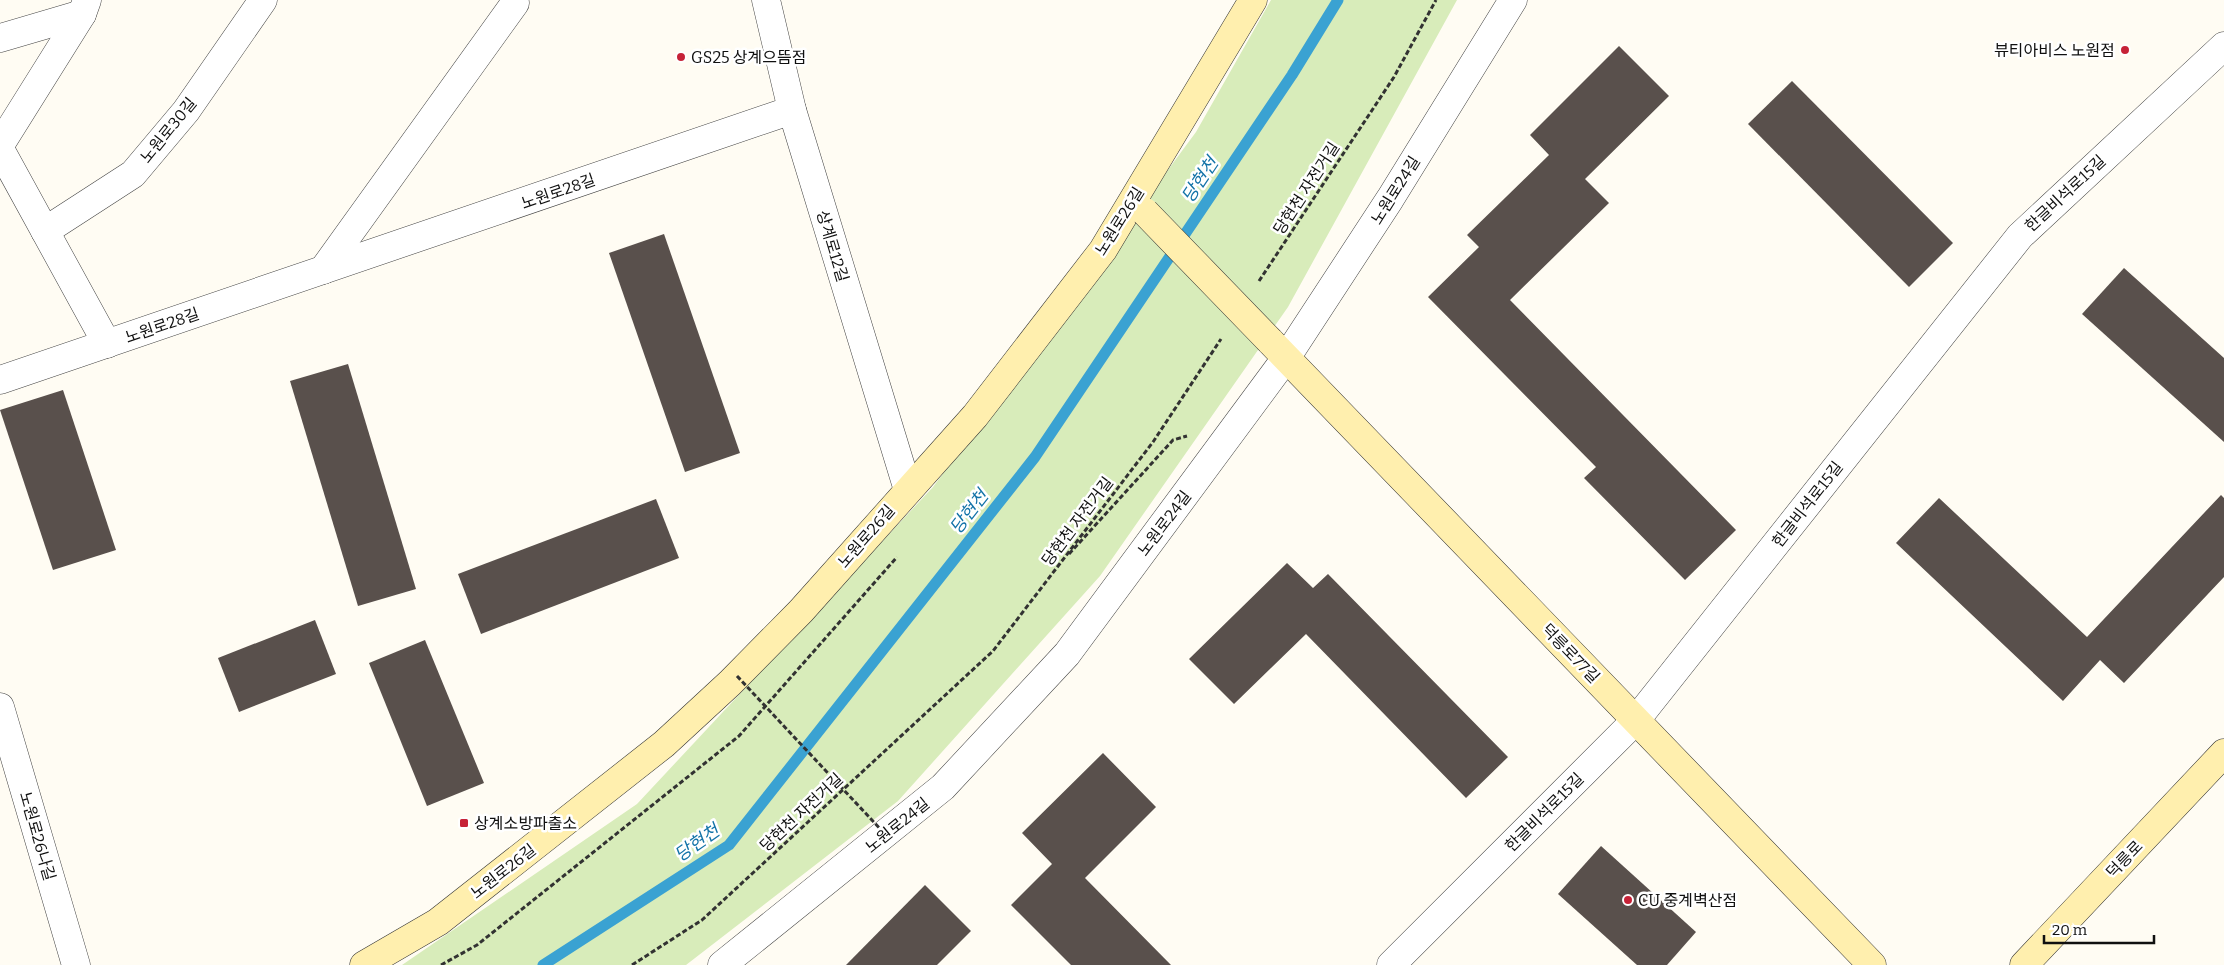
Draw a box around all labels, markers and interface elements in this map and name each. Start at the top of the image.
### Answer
place label: 뷰티아비스 노원점 [1994,41,2115,60]
marker: 뷰티아비스 노원점 [2119,44,2131,56]
place label: GS25 상계으뜸점 [691,48,806,67]
marker: GS25 상계으뜸점 [675,51,687,63]
street label: 노원로30길 [136,94,200,167]
street label: 당현천 자전거길 [1270,139,1343,238]
water label: 당현천 [1177,151,1224,207]
street label: 한글비석로15길 [2021,151,2110,236]
street label: 노원로24길 [1367,153,1424,228]
street label: 노원로28길 [519,170,598,213]
street label: 노원로26길 [1091,184,1148,259]
street label: 상계로12길 [813,208,852,284]
street label: 노원로28길 [123,304,202,347]
street label: 한글비석로15길 [1768,458,1847,551]
street label: 당현천 자전거길 [1038,473,1117,569]
water label: 당현천 [945,484,994,538]
street label: 노원로24길 [1134,487,1195,560]
street label: 노원로26길 [834,501,899,572]
street label: 덕릉로77길 [1538,620,1604,687]
street label: 당현천 자전거길 [756,769,847,856]
street label: 한글비석로15길 [1501,769,1588,856]
street label: 노원로26나길 [16,789,59,883]
street label: 노원로24길 [861,794,933,857]
place label: 상계소방파출소 [474,814,577,833]
marker: 상계소방파출소 [458,817,470,829]
water label: 당현천 [670,818,726,866]
street label: 덕릉로 [2102,837,2147,882]
street label: 노원로26길 [467,840,539,903]
place label: CU 중계벽산점 [1638,891,1737,910]
marker: CU 중계벽산점 [1622,894,1634,906]
scale bar [2044,912,2154,944]
text: 20 m [2052,921,2088,939]

